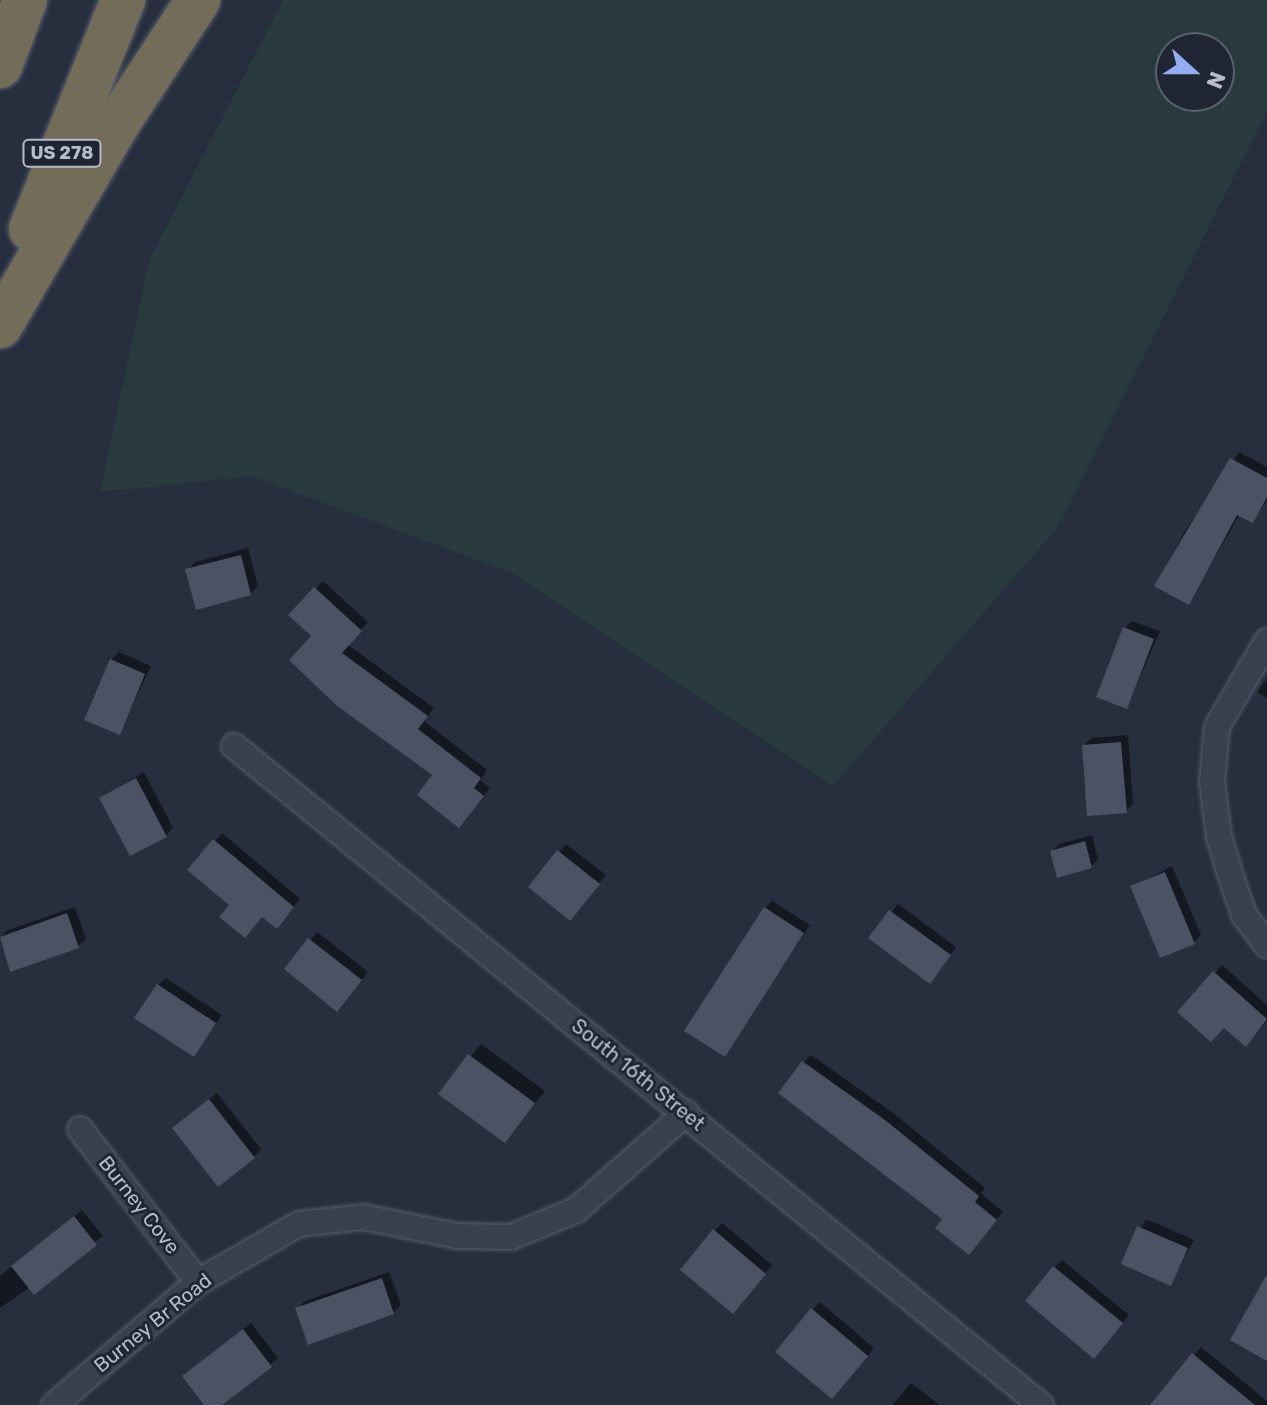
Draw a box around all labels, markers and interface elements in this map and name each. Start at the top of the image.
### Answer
north arrow [1155,32,1235,112]
text: N [1201,68,1231,92]
road number: US 278 [22,139,102,167]
street label: South 16th Street [567,1014,709,1136]
street label: Burney Cove [93,1151,185,1259]
street label: Burney Br Road [89,1268,217,1378]

